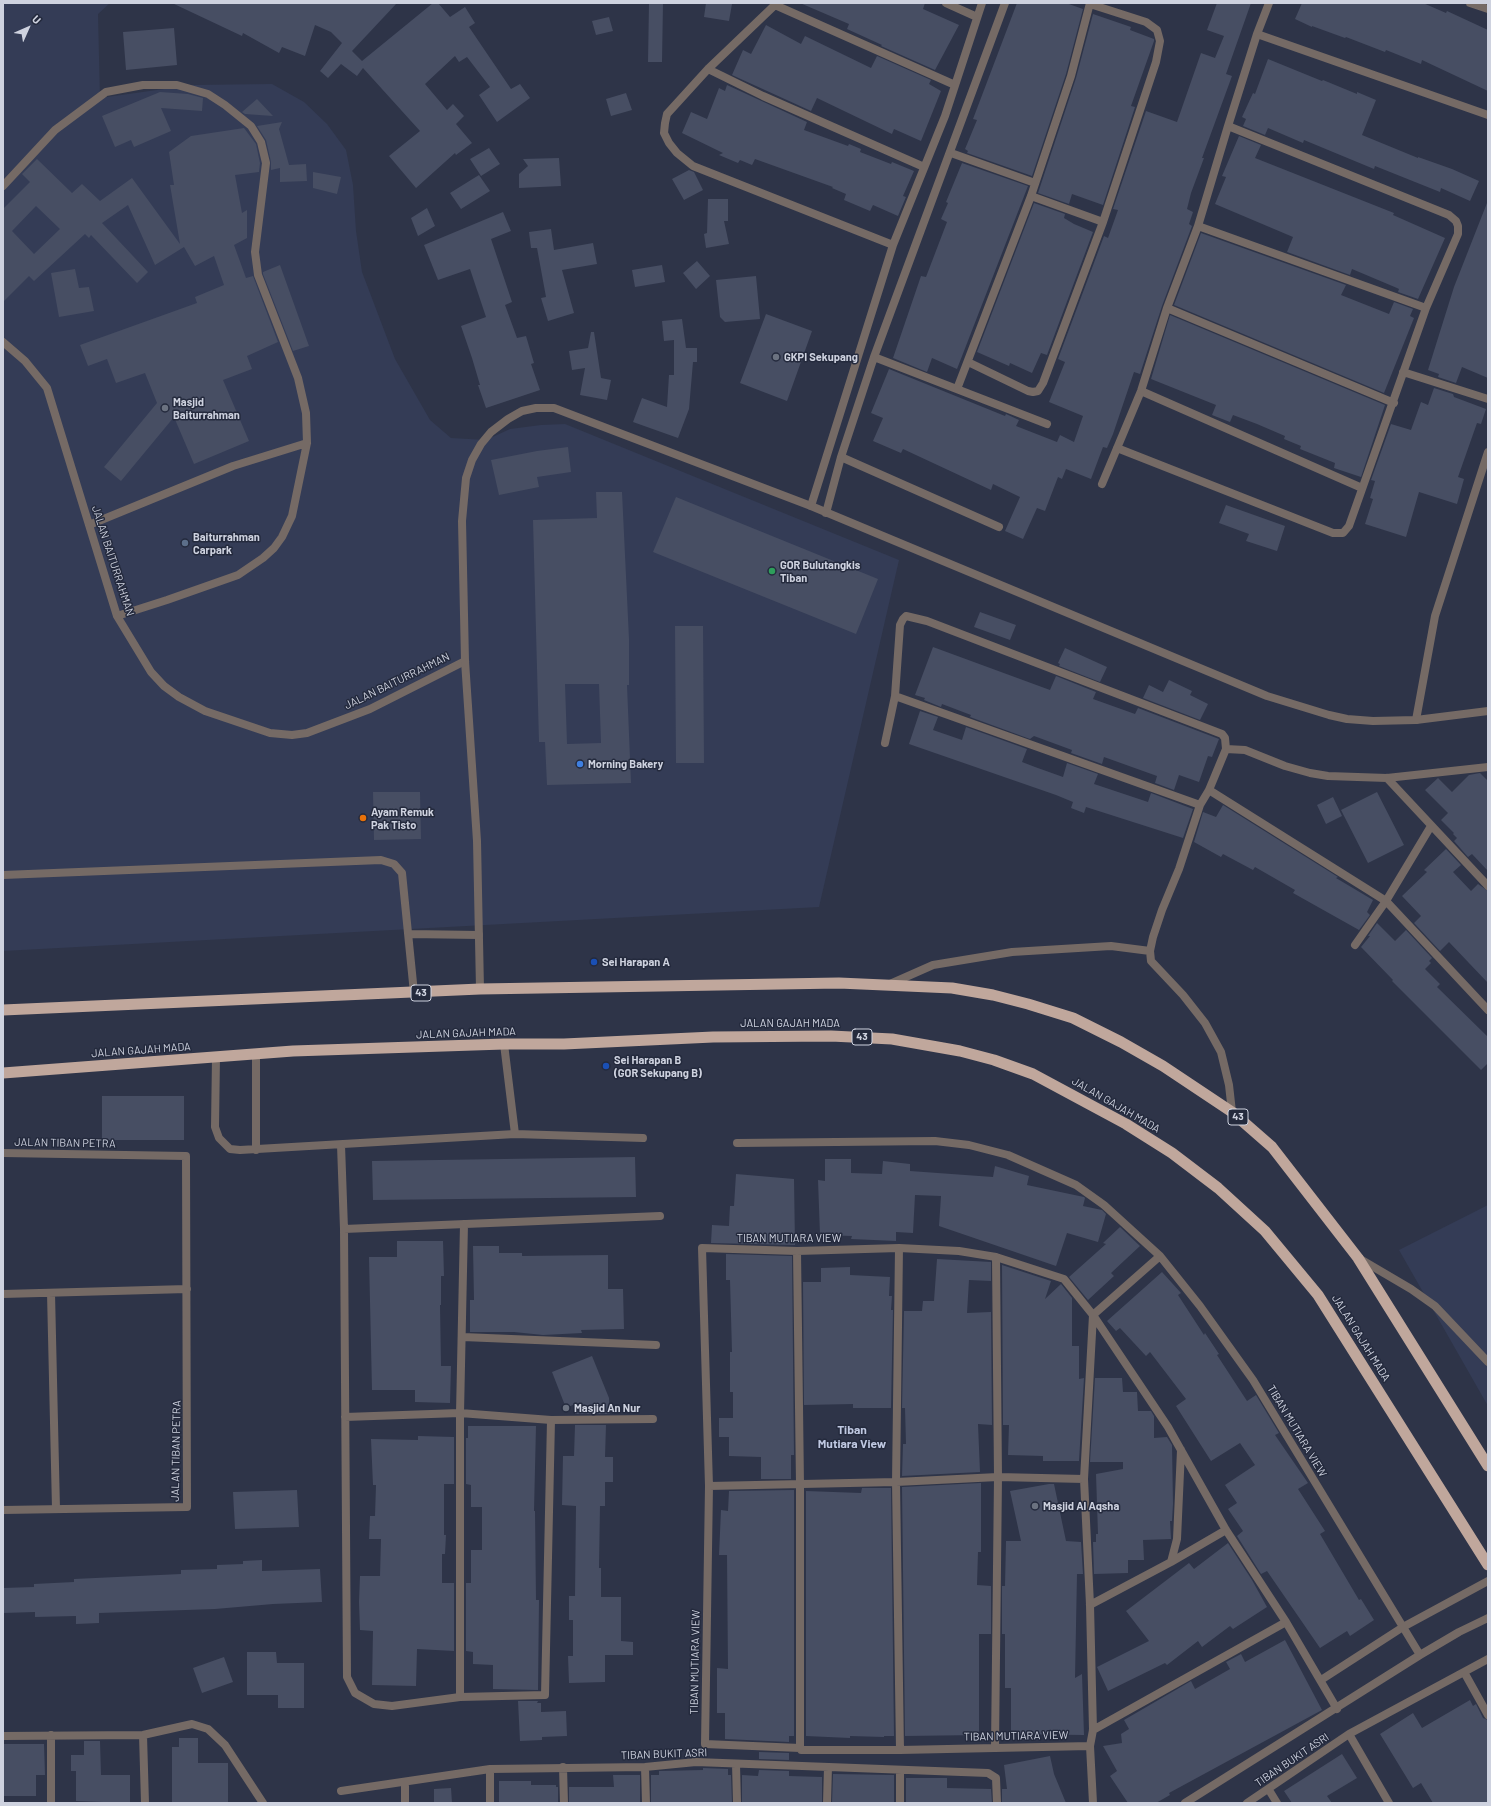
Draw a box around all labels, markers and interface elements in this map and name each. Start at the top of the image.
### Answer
north arrow [8,8,48,48]
text: U [30,12,44,26]
place label: GKPI Sekupang [784,350,858,364]
marker: GKPI Sekupang [771,352,781,362]
place label: Masjid Baiturrahman [173,395,240,421]
marker: Masjid Baiturrahman [160,403,170,413]
street label: JALAN BAITURRAHMAN [89,504,137,618]
place label: Baiturrahman Carpark [193,530,260,556]
marker: Baiturrahman Carpark [180,538,190,548]
place label: GOR Bulutangkis Tiban [780,558,860,584]
marker: GOR Bulutangkis Tiban [767,566,777,576]
street label: JALAN BAITURRAHMAN [342,650,452,712]
place label: Morning Bakery [588,757,663,771]
marker: Morning Bakery [575,759,585,769]
place label: Ayam Remuk Pak Tisto [371,805,434,831]
marker: Ayam Remuk Pak Tisto [358,813,368,823]
place label: Sei Harapan A [602,955,670,969]
marker: Sei Harapan A [589,957,599,967]
road number: 43 [411,985,431,1001]
street label: JALAN GAJAH MADA [740,1016,840,1030]
street label: JALAN GAJAH MADA [416,1025,516,1041]
road number: 43 [852,1029,872,1045]
street label: JALAN GAJAH MADA [91,1040,191,1060]
place label: Sei Harapan B (GOR Sekupang B) [614,1053,702,1079]
marker: Sei Harapan B (GOR Sekupang B) [601,1061,611,1071]
street label: JALAN GAJAH MADA [1070,1074,1162,1136]
road number: 43 [1228,1109,1248,1125]
street label: JALAN TIBAN PETRA [14,1136,116,1150]
street label: TIBAN MUTIARA VIEW [737,1231,841,1245]
street label: JALAN GAJAH MADA [1329,1292,1393,1384]
street label: TIBAN MUTIARA VIEW [1264,1383,1330,1479]
street label: JALAN TIBAN PETRA [169,1400,183,1502]
place label: Masjid An Nur [574,1401,640,1415]
marker: Masjid An Nur [561,1403,571,1413]
district label: Tiban Mutiara View [818,1423,886,1451]
place label: Masjid Al Aqsha [1043,1499,1119,1513]
marker: Masjid Al Aqsha [1030,1501,1040,1511]
street label: TIBAN MUTIARA VIEW [687,1610,703,1714]
street label: TIBAN MUTIARA VIEW [964,1728,1068,1744]
street label: TIBAN BUKIT ASRI [1252,1730,1332,1790]
street label: TIBAN BUKIT ASRI [621,1746,707,1762]

